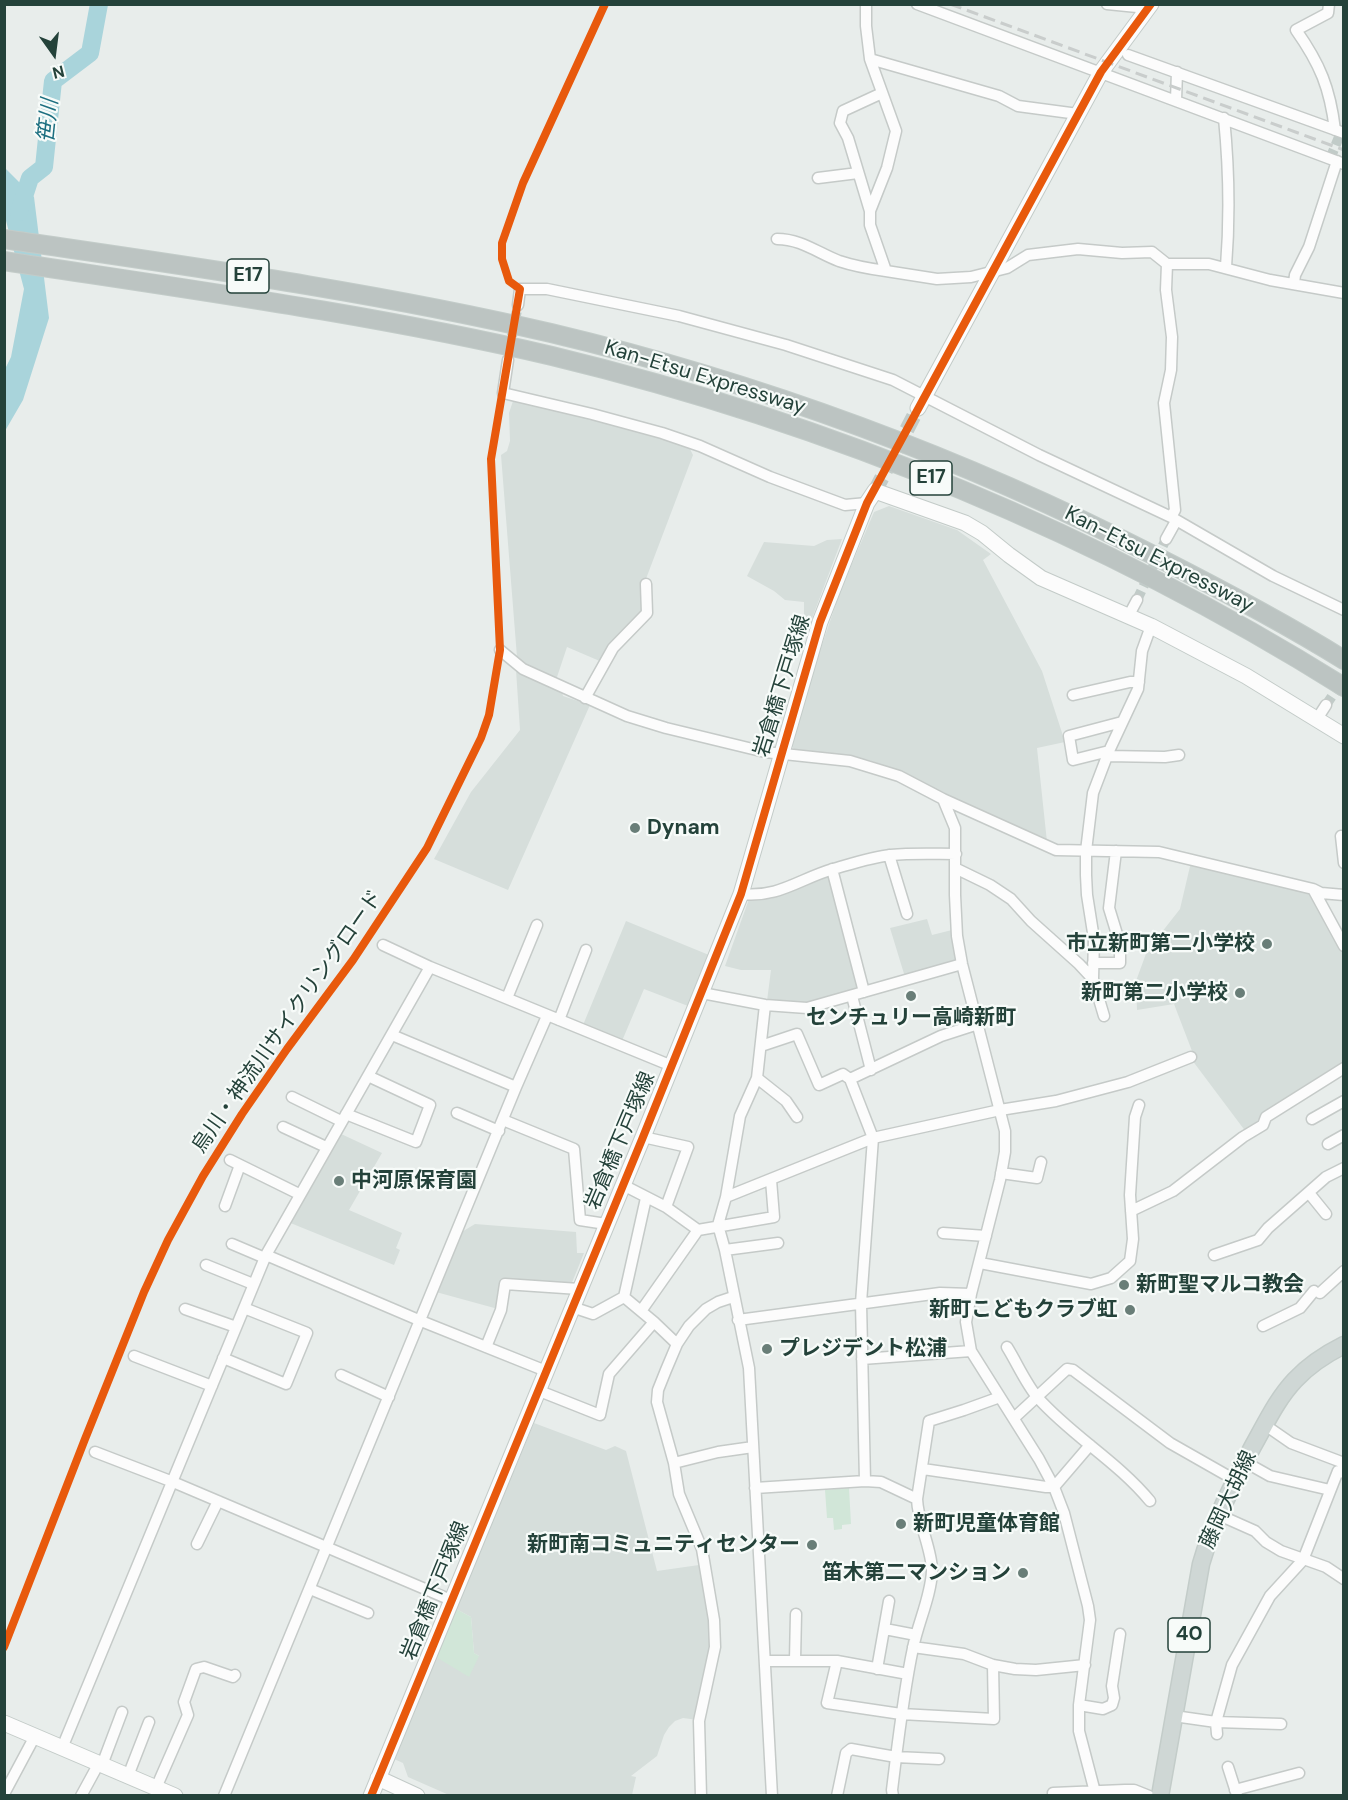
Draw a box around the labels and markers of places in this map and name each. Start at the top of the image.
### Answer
place label: Dynam [647,815,720,841]
marker: Dynam [628,821,642,835]
place label: 市立新町第二小学校 [1066,931,1255,957]
marker: 市立新町第二小学校 [1260,937,1274,951]
place label: 新町第二小学校 [1081,980,1228,1006]
marker: 新町第二小学校 [1233,986,1247,1000]
marker: センチュリー高崎新町 [904,989,918,1003]
place label: センチュリー高崎新町 [806,1005,1016,1031]
place label: 中河原保育園 [351,1168,477,1194]
marker: 中河原保育園 [332,1174,346,1188]
place label: 新町聖マルコ教会 [1136,1272,1304,1298]
marker: 新町聖マルコ教会 [1117,1278,1131,1292]
place label: 新町こどもクラブ虹 [929,1297,1118,1323]
marker: 新町こどもクラブ虹 [1123,1303,1137,1317]
place label: プレジデント松浦 [779,1336,947,1362]
marker: プレジデント松浦 [760,1342,774,1356]
place label: 新町児童体育館 [913,1511,1060,1537]
marker: 新町児童体育館 [894,1517,908,1531]
place label: 新町南コミュニティセンター [527,1532,800,1558]
marker: 新町南コミュニティセンター [805,1538,819,1552]
place label: 笛木第二マンション [822,1560,1011,1586]
marker: 笛木第二マンション [1016,1566,1030,1580]

